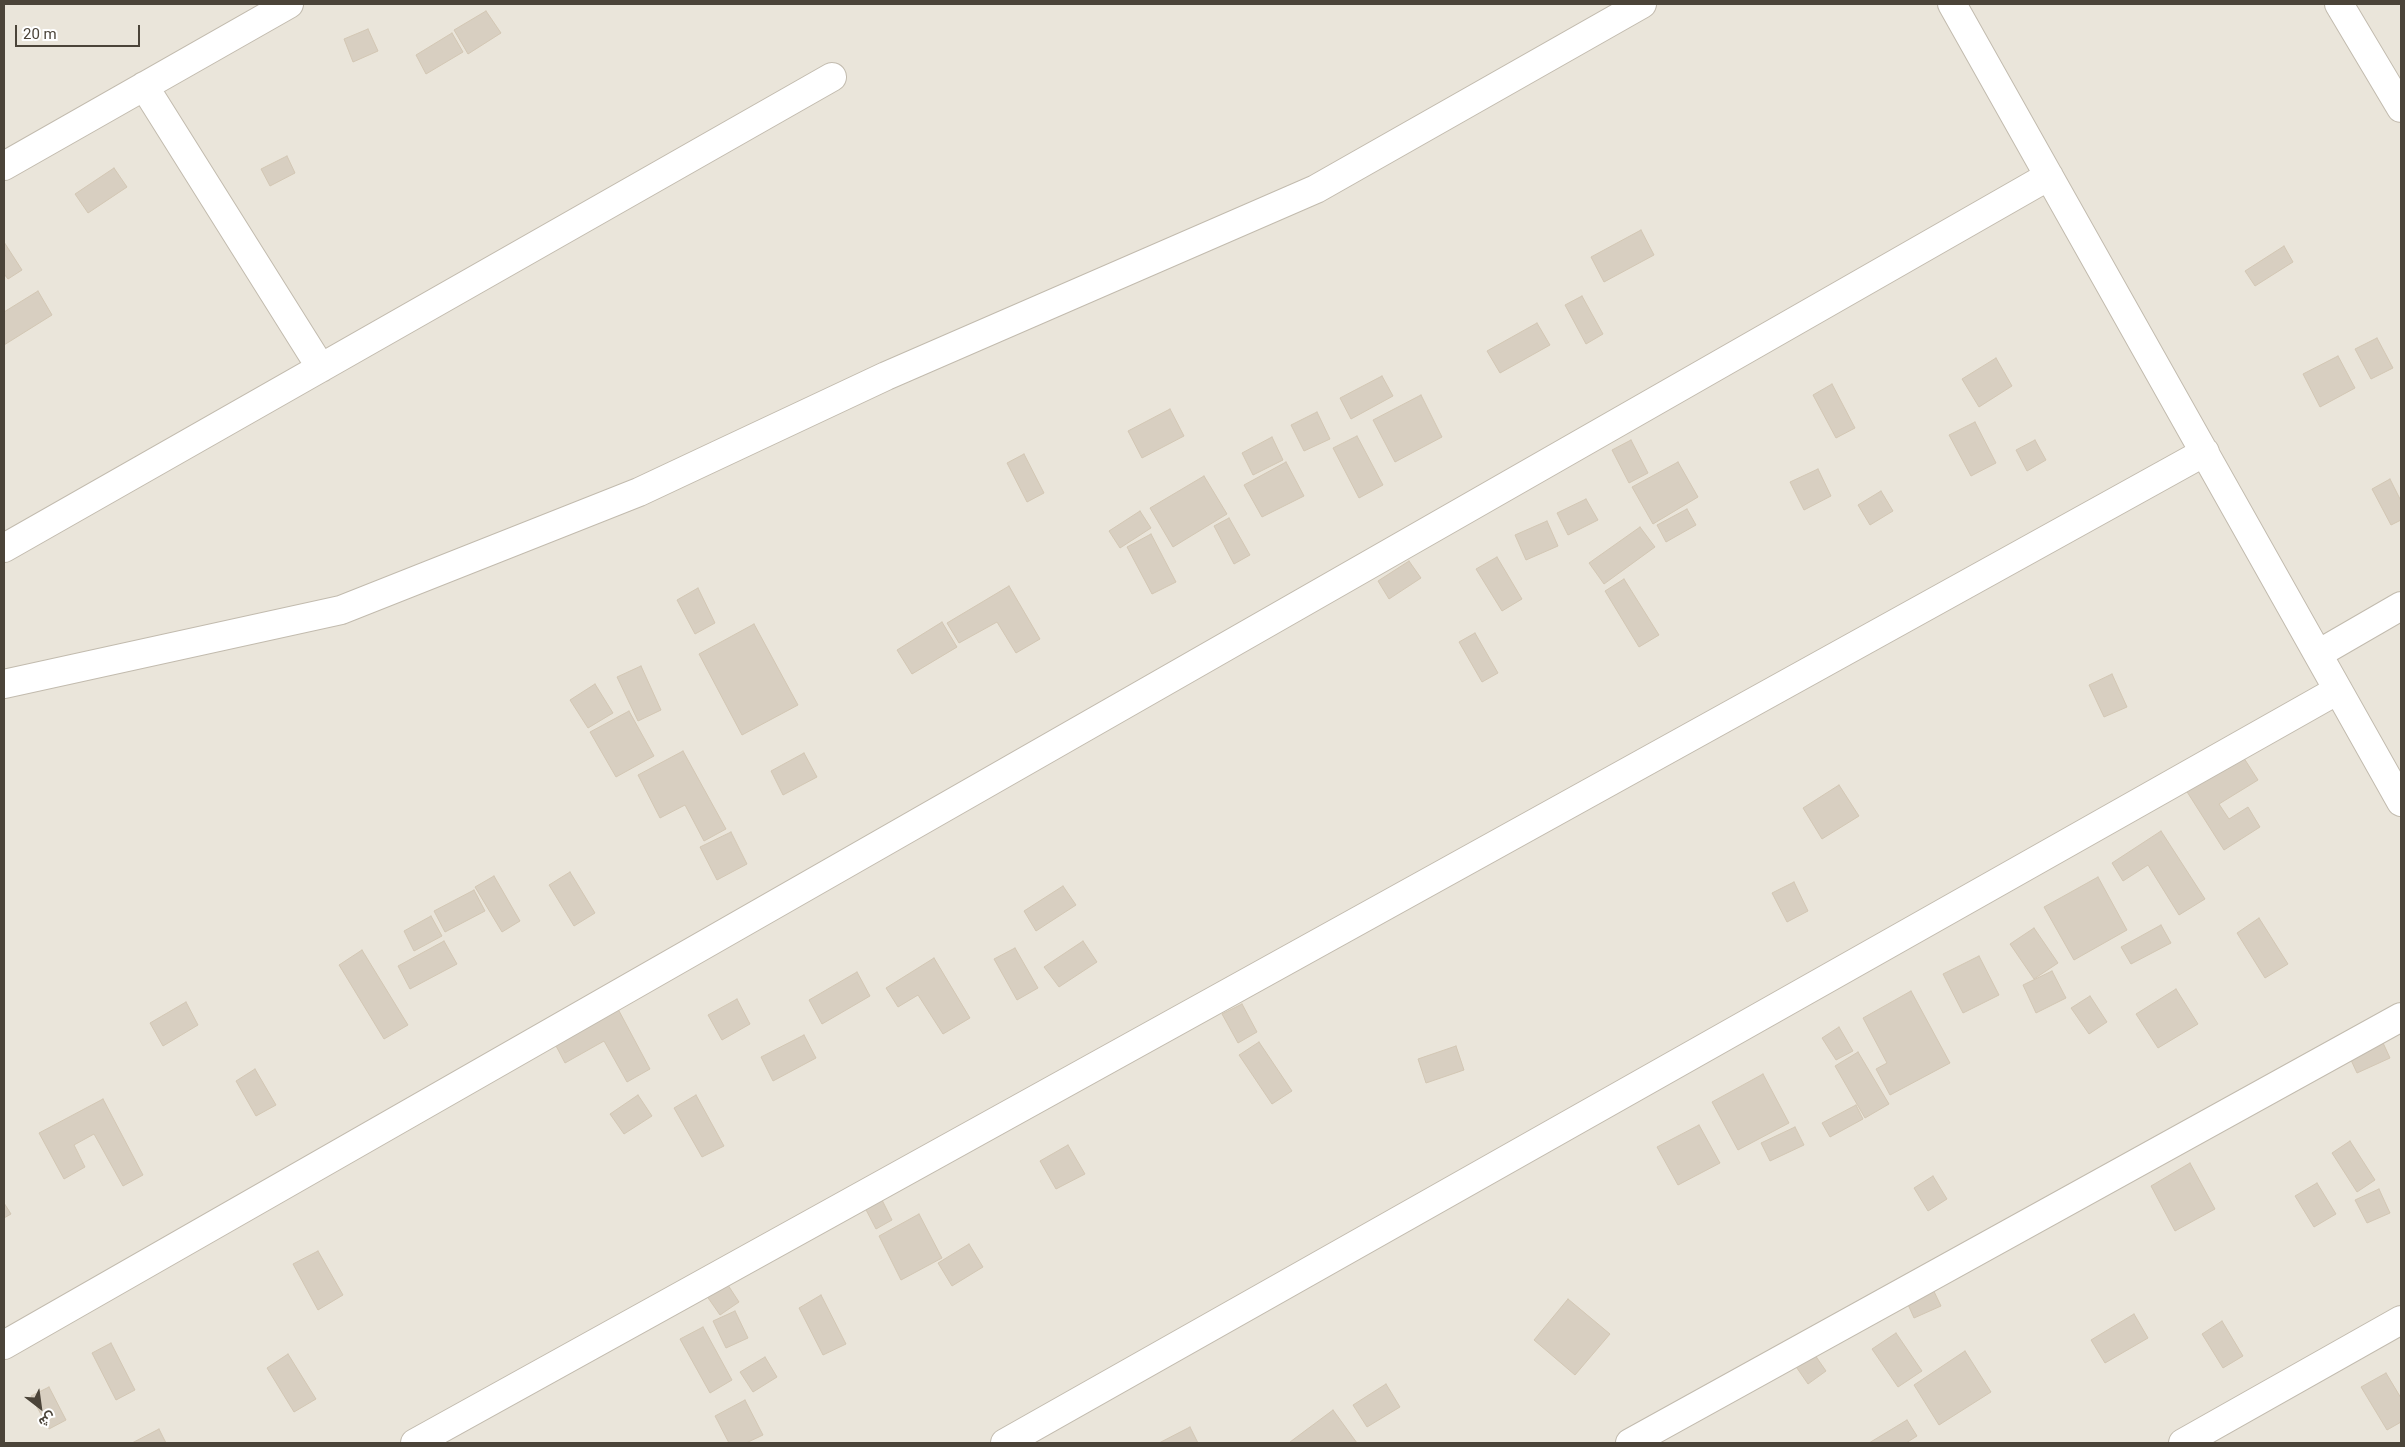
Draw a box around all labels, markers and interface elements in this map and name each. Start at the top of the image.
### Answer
scale bar [18,15,142,47]
text: 20 m [23,25,57,43]
north arrow [15,1382,65,1432]
text: ش [36,1409,59,1431]

